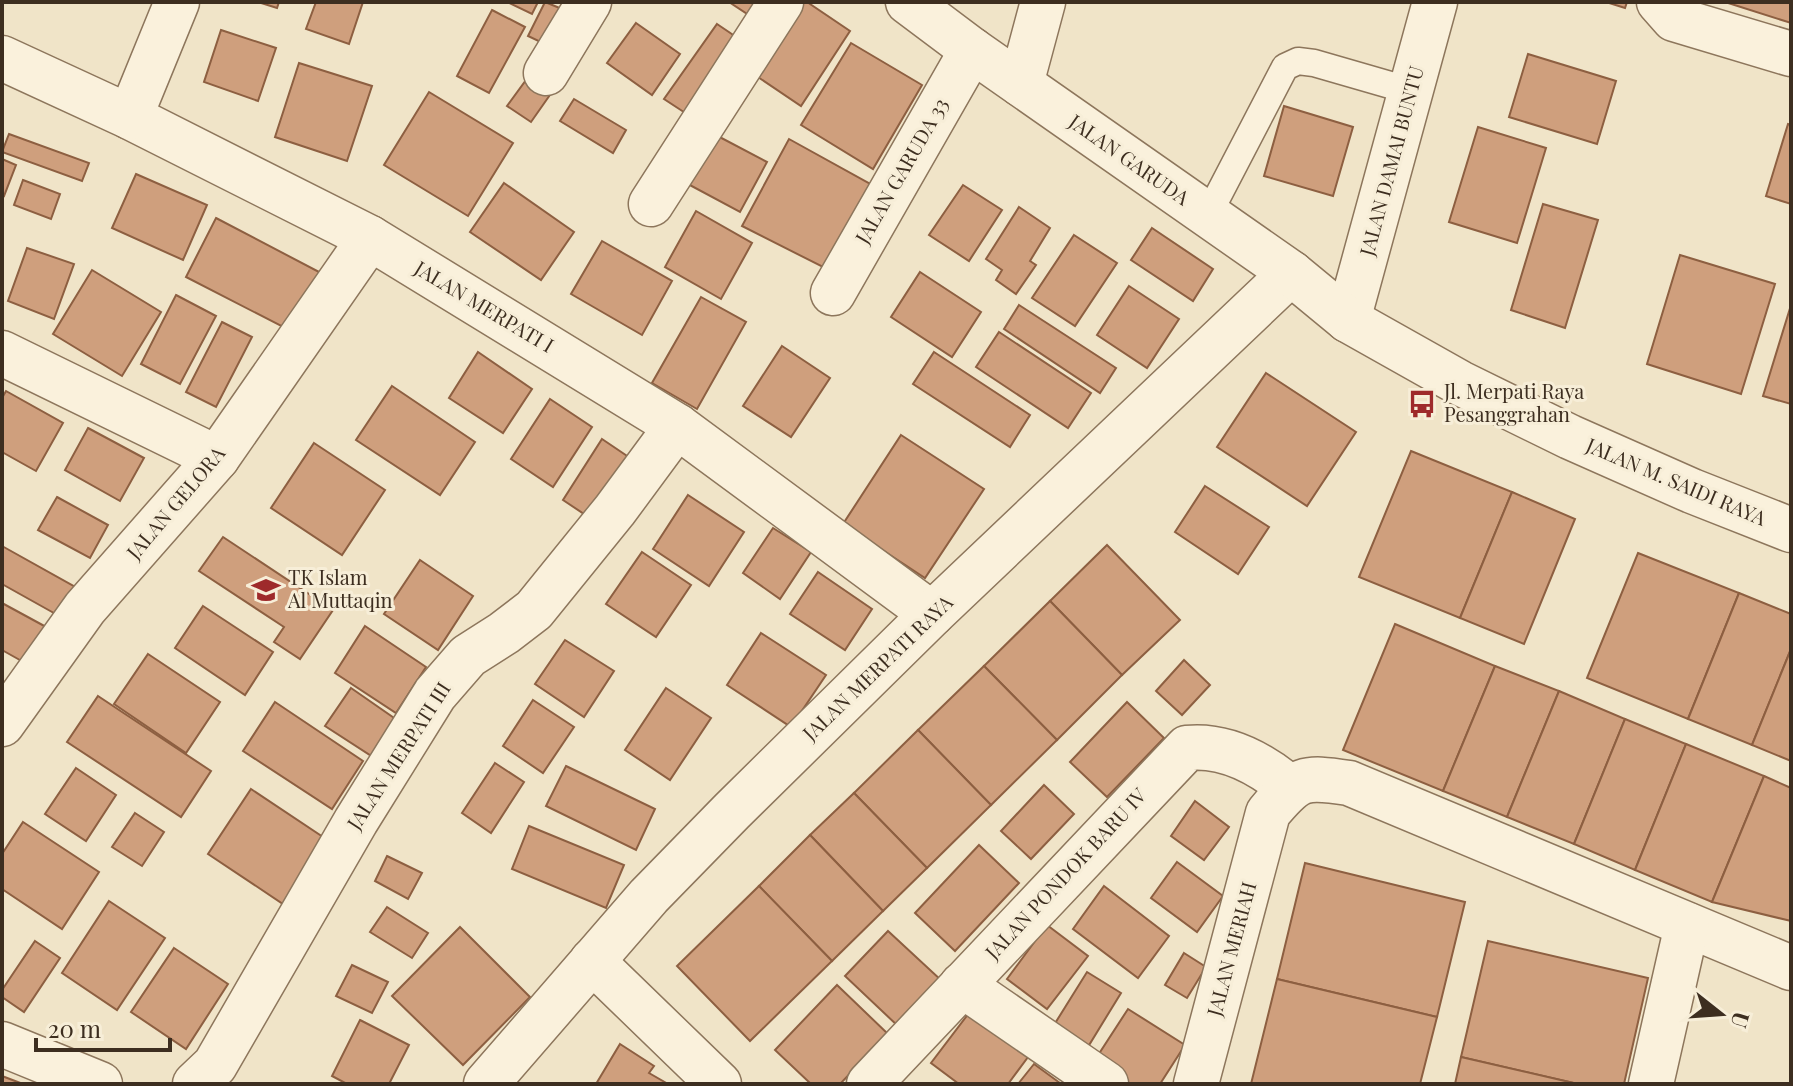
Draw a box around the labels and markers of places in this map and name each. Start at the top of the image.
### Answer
place label: Jl. Merpati Raya Pesanggrahan [1443,377,1584,427]
bus stop icon: Jl. Merpati Raya Pesanggrahan [1407,389,1437,419]
place label: TK Islam Al Muttaqin [287,563,393,613]
school or university icon: TK Islam Al Muttaqin [251,575,281,605]

